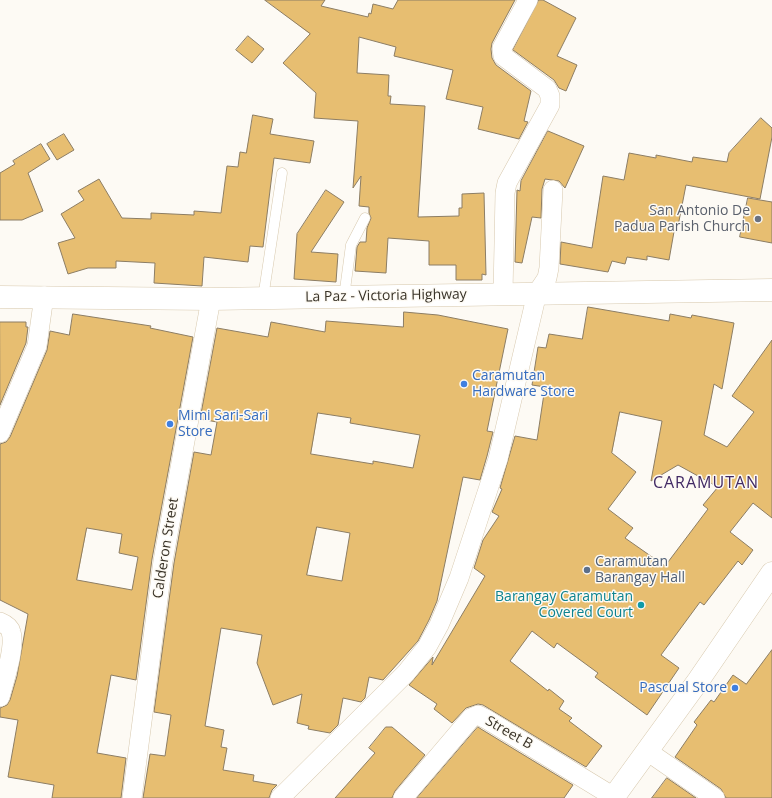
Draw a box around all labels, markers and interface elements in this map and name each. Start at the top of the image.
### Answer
place label: San Antonio De Padua Parish Church [614,203,750,236]
marker: San Antonio De Padua Parish Church [753,214,763,224]
street label: La Paz - Victoria Highway [305,286,467,306]
place label: Caramutan Hardware Store [472,368,575,400]
marker: Caramutan Hardware Store [459,379,469,389]
place label: Mimi Sari-Sari Store [178,408,268,440]
marker: Mimi Sari-Sari Store [165,419,175,429]
district label: CARAMUTAN [653,473,759,493]
street label: Calderon Street [150,496,182,600]
place label: Caramutan Barangay Hall [595,554,685,586]
marker: Caramutan Barangay Hall [582,565,592,575]
place label: Barangay Caramutan Covered Court [495,589,633,622]
marker: Barangay Caramutan Covered Court [636,600,646,610]
place label: Pascual Store [639,680,727,696]
marker: Pascual Store [730,683,740,693]
street label: Street B [482,713,536,753]

